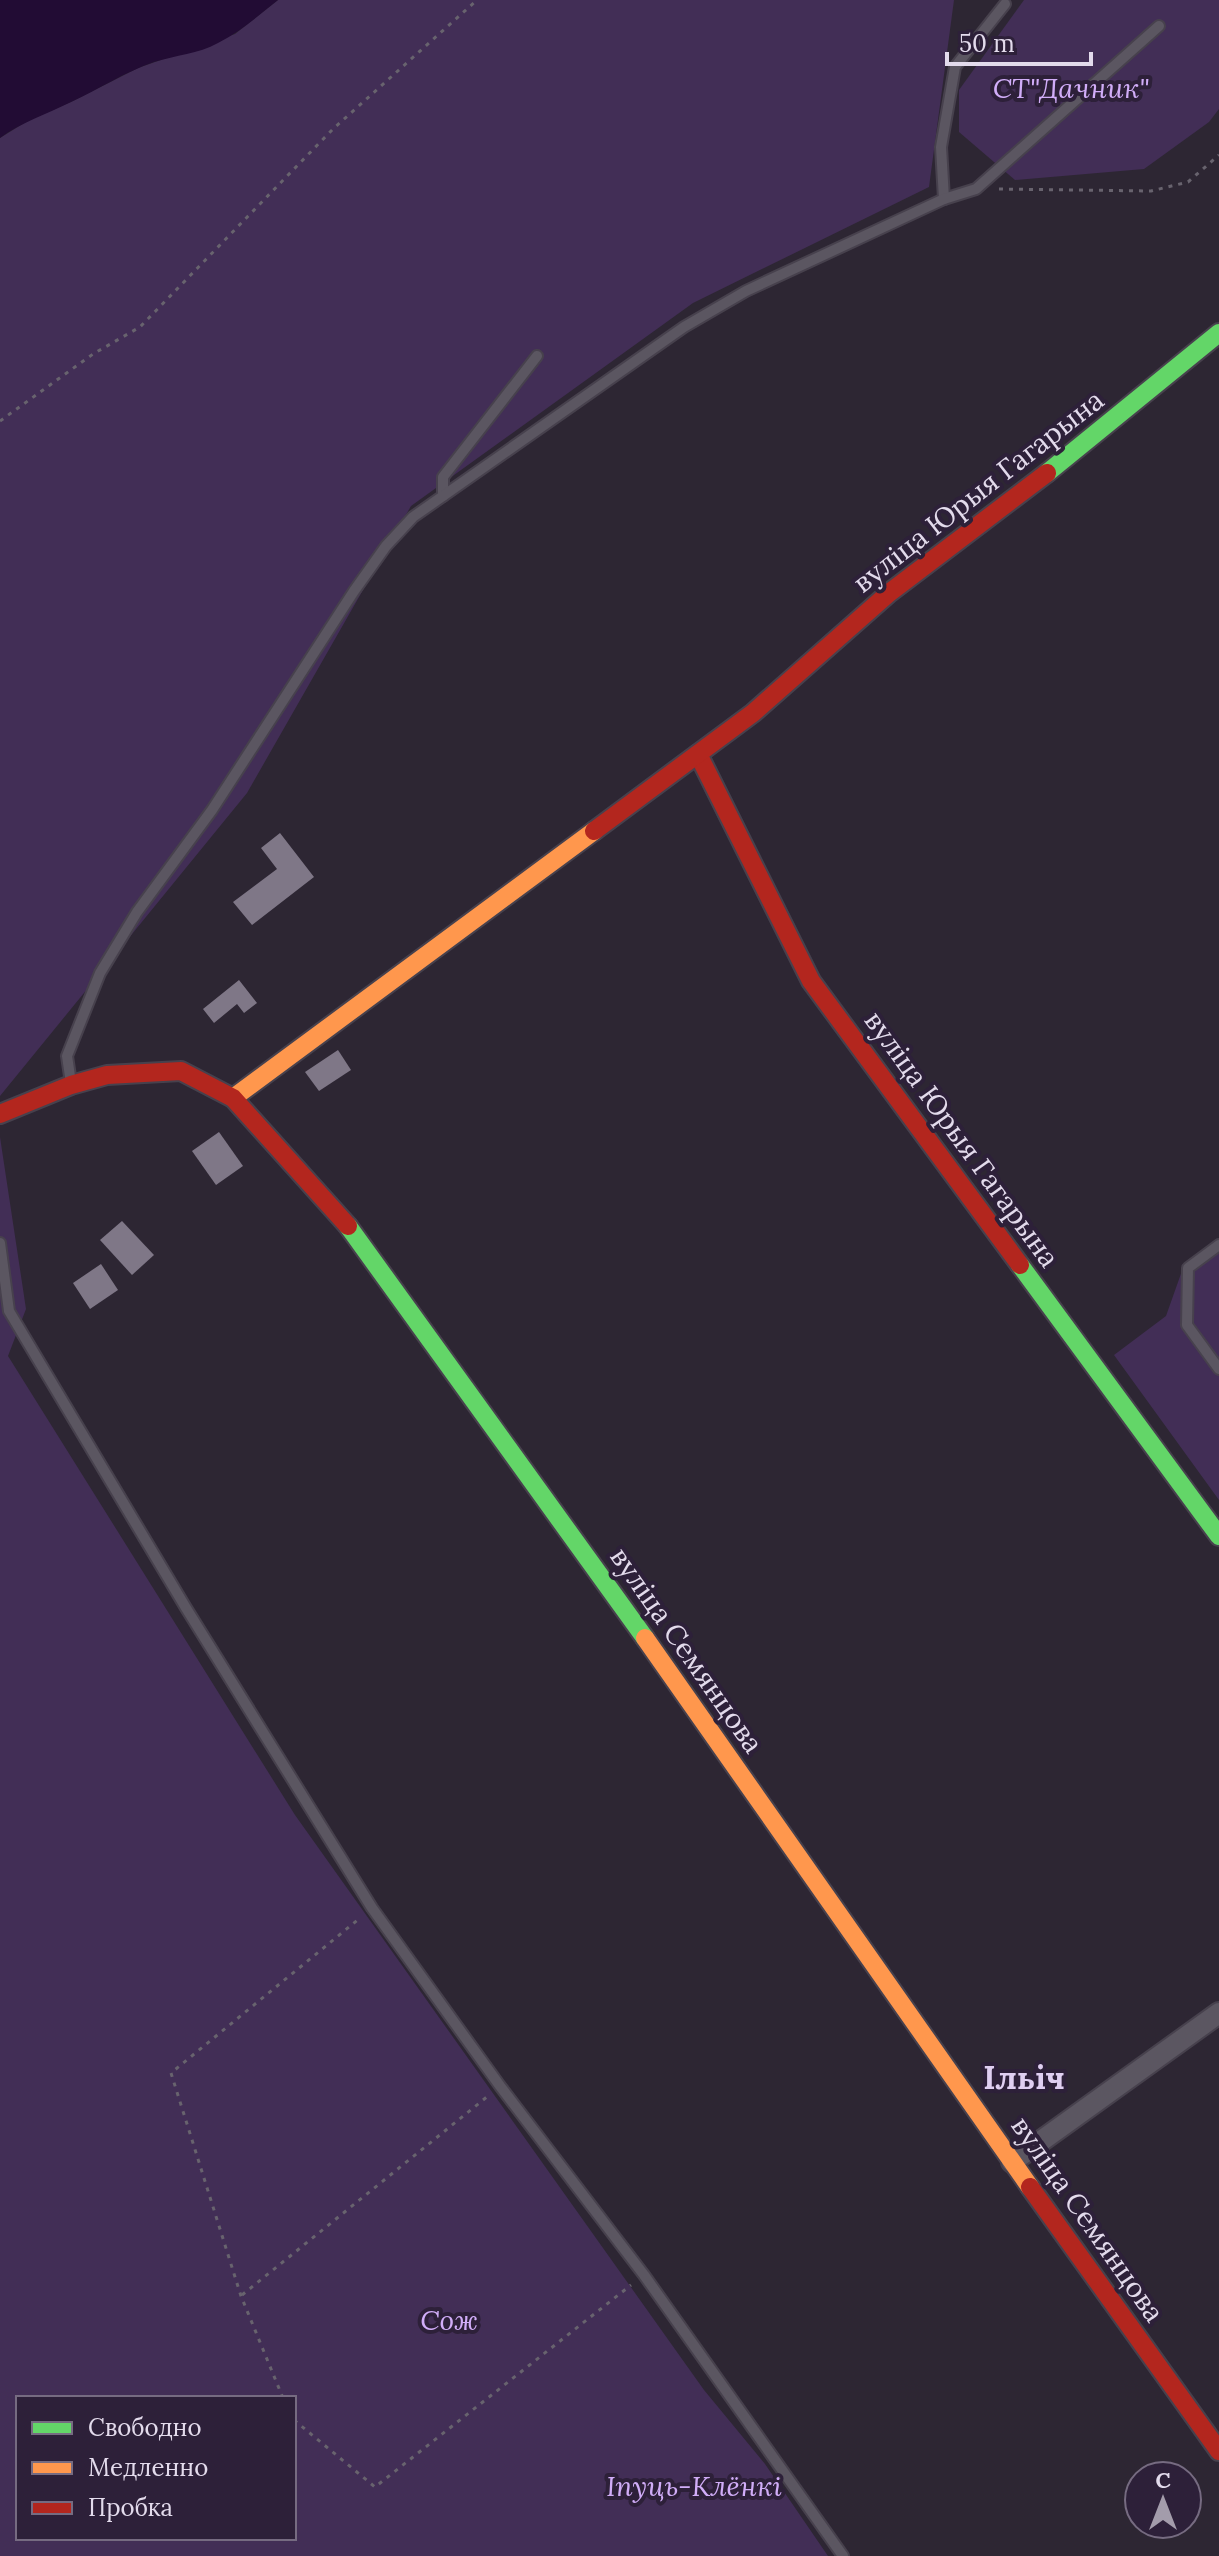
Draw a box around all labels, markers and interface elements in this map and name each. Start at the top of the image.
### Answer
scale bar [947,16,1091,66]
text: 50 m [959,28,1015,59]
park label: СТ"Дачник" [993,70,1149,106]
street label: вуліца Юрыя Гагарына [845,382,1111,600]
street label: вуліца Юрыя Гагарына [857,1003,1067,1275]
street label: вуліца Семянцова [602,1540,772,1760]
district label: Ільіч [983,2057,1065,2098]
street label: вуліца Семянцова [1003,2109,1173,2329]
park label: Сож [420,2302,478,2338]
legend [16,2396,296,2540]
text: Свободно [88,2412,202,2443]
text: Медленно [88,2452,208,2483]
north arrow [1123,2460,1203,2540]
text: С [1155,2466,1171,2494]
park label: Іпуць-Клёнкі [606,2468,782,2504]
text: Пробка [88,2492,173,2523]

